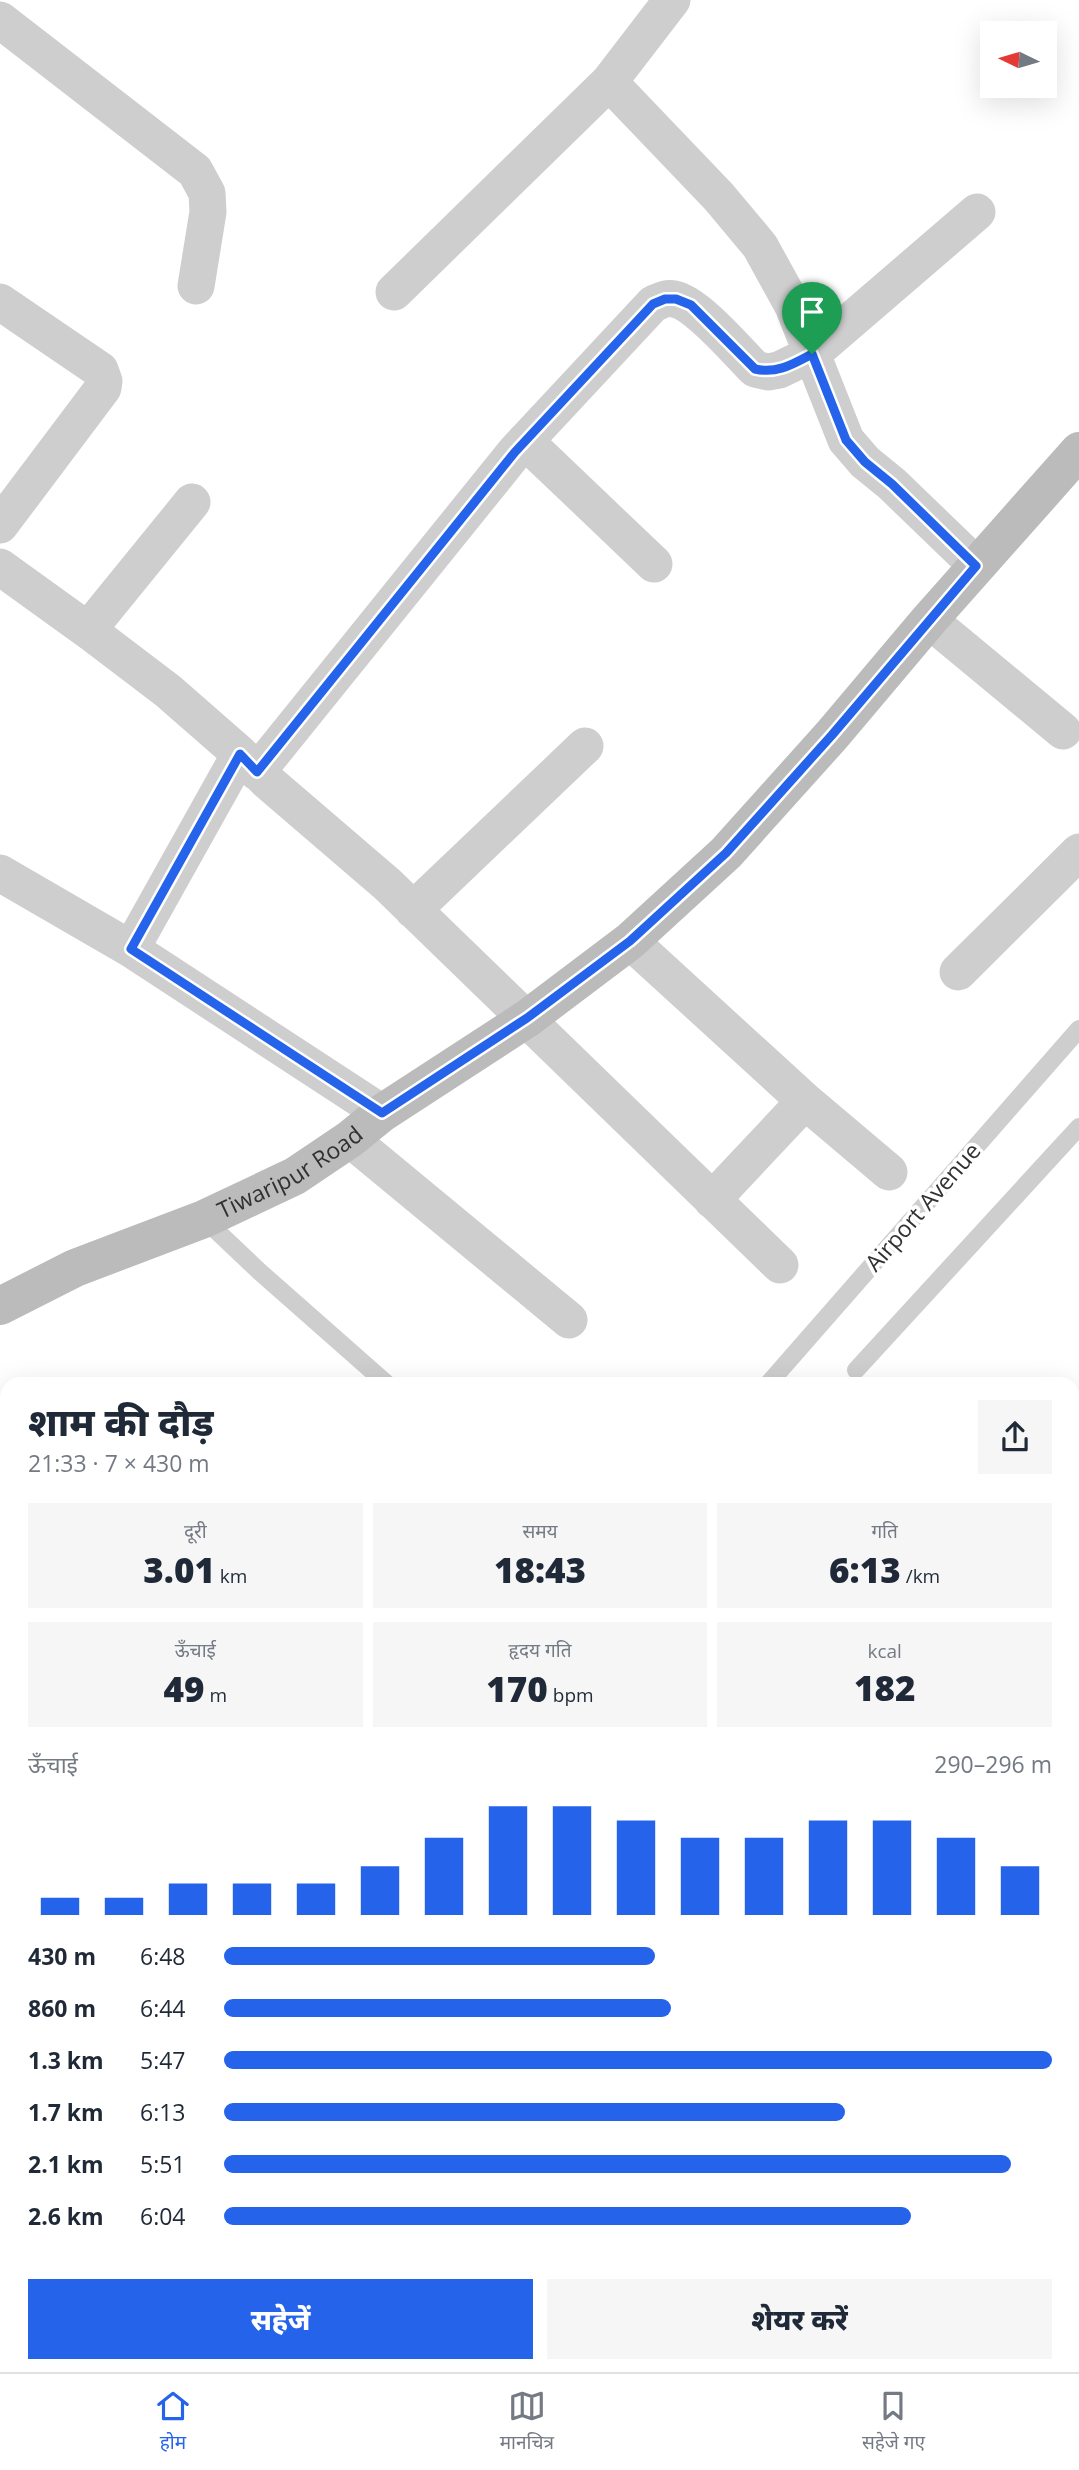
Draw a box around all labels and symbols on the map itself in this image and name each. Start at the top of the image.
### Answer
north arrow [980,21,1057,98]
pin [782,282,842,354]
street label: Tiwaripur Road [212,1118,369,1225]
street label: Airport Avenue [857,1135,987,1278]

